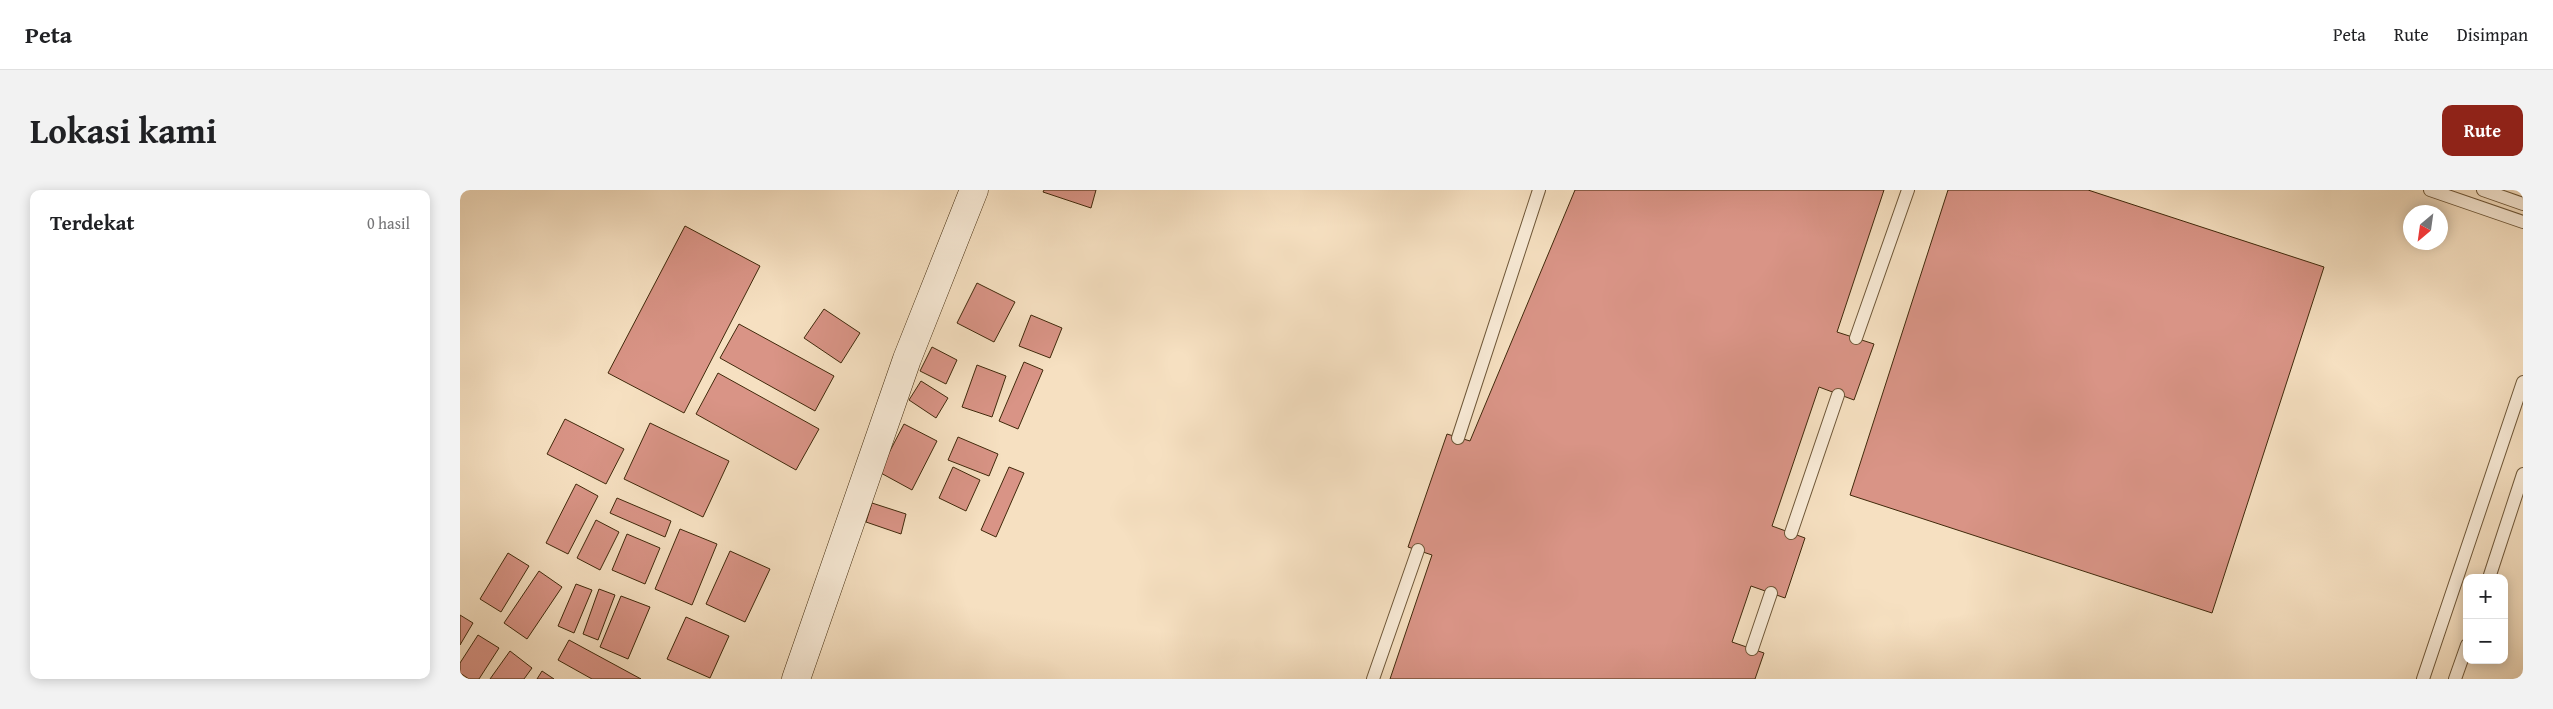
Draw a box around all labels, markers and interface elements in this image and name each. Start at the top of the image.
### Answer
text: Peta [25,17,72,52]
text: Peta [2333,21,2366,48]
text: Rute [2394,21,2429,48]
text: Disimpan [2457,21,2528,48]
text: Lokasi kami [30,105,217,156]
button: Rute [2442,105,2523,156]
north arrow [2403,205,2448,250]
text: Terdekat [50,207,134,238]
text: 0 hasil [367,211,410,235]
map controls [2463,574,2508,664]
button: + [2463,574,2508,619]
button: − [2463,619,2508,664]

